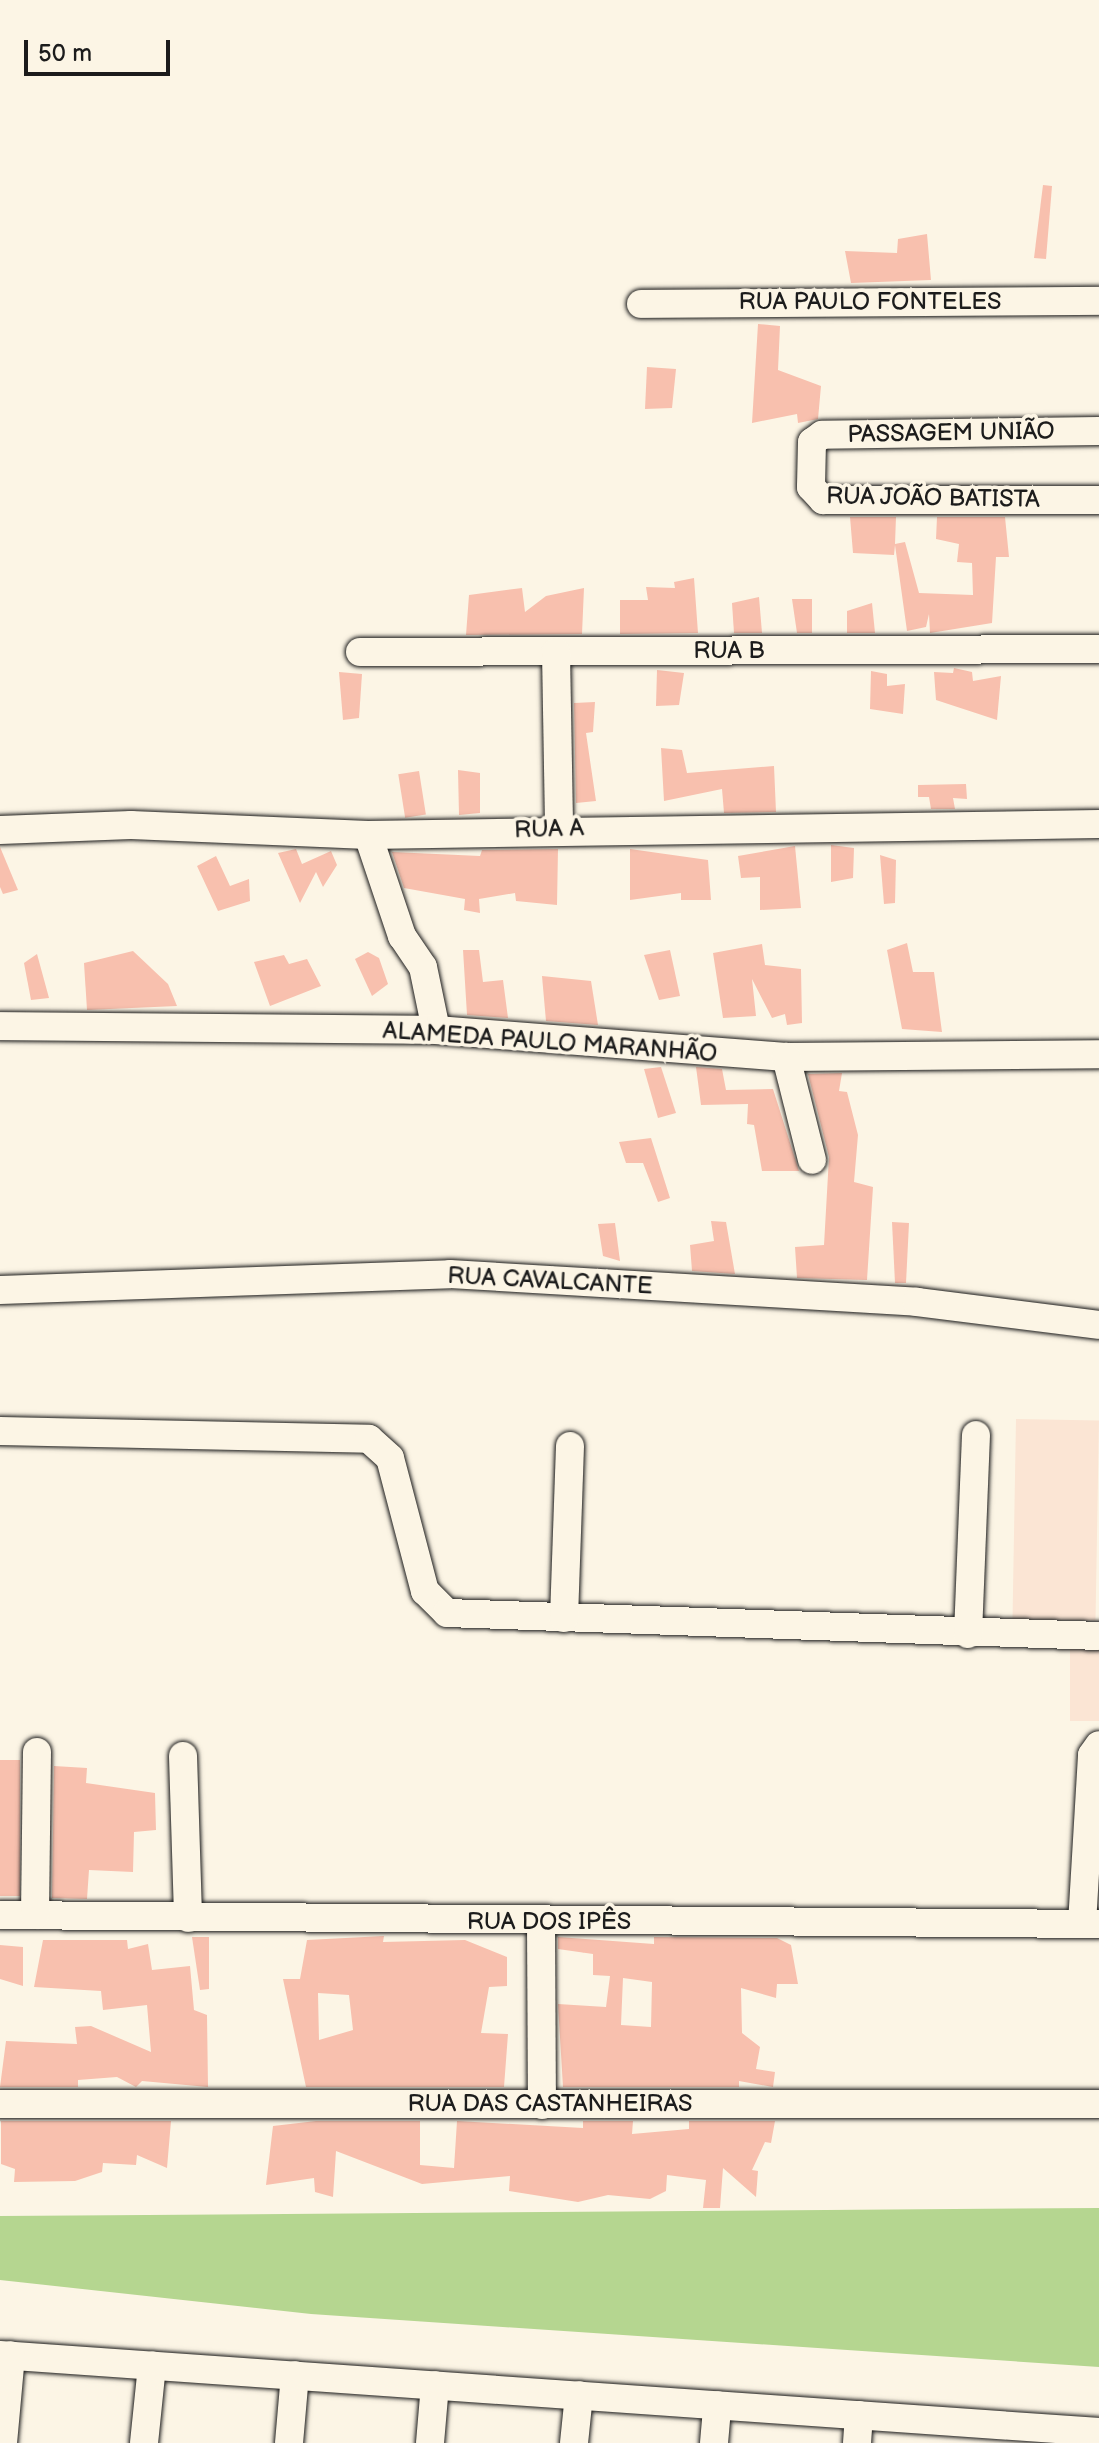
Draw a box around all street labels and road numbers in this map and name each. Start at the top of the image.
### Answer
street label: RUA PAULO FONTELES [738,288,1002,316]
street label: PASSAGEM UNIÃO [847,417,1055,449]
street label: RUA JOÃO BATISTA [825,482,1041,514]
street label: RUA B [693,637,765,665]
street label: RUA A [514,813,584,845]
street label: ALAMEDA PAULO MARANHÃO [382,1016,718,1068]
street label: RUA CAVALCANTE [447,1261,653,1301]
street label: RUA DOS IPÊS [467,1908,631,1936]
street label: RUA DAS CASTANHEIRAS [407,2090,693,2118]

